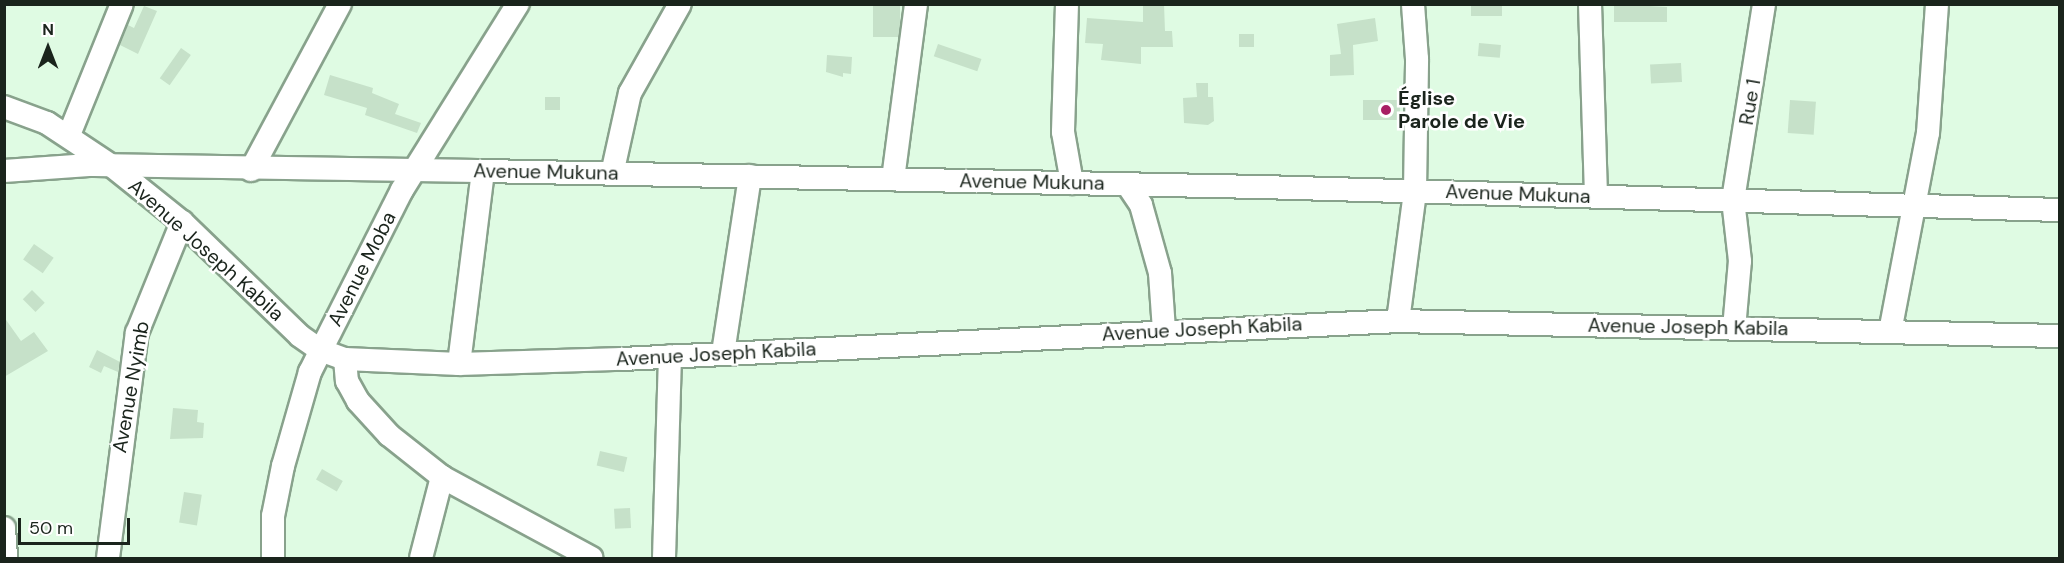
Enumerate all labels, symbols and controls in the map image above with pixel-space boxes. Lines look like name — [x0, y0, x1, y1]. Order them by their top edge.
north arrow — [18, 18, 78, 78]
text: N — [42, 19, 54, 40]
street label: Rue 1 — [1734, 77, 1766, 127]
place label: Église Parole de Vie — [1398, 86, 1525, 133]
marker: Église Parole de Vie — [1379, 103, 1393, 117]
street label: Avenue Mukuna — [473, 159, 619, 185]
street label: Avenue Mukuna — [959, 169, 1105, 195]
street label: Avenue Joseph Kabila — [123, 174, 289, 326]
street label: Avenue Mukuna — [1445, 179, 1591, 209]
street label: Avenue Moba — [323, 208, 401, 330]
street label: Avenue Joseph Kabila — [1101, 312, 1303, 346]
street label: Avenue Joseph Kabila — [1587, 313, 1789, 341]
street label: Avenue Nyimb — [108, 319, 154, 455]
street label: Avenue Joseph Kabila — [615, 337, 817, 371]
scale bar — [21, 506, 134, 544]
text: 50 m — [29, 516, 73, 540]

